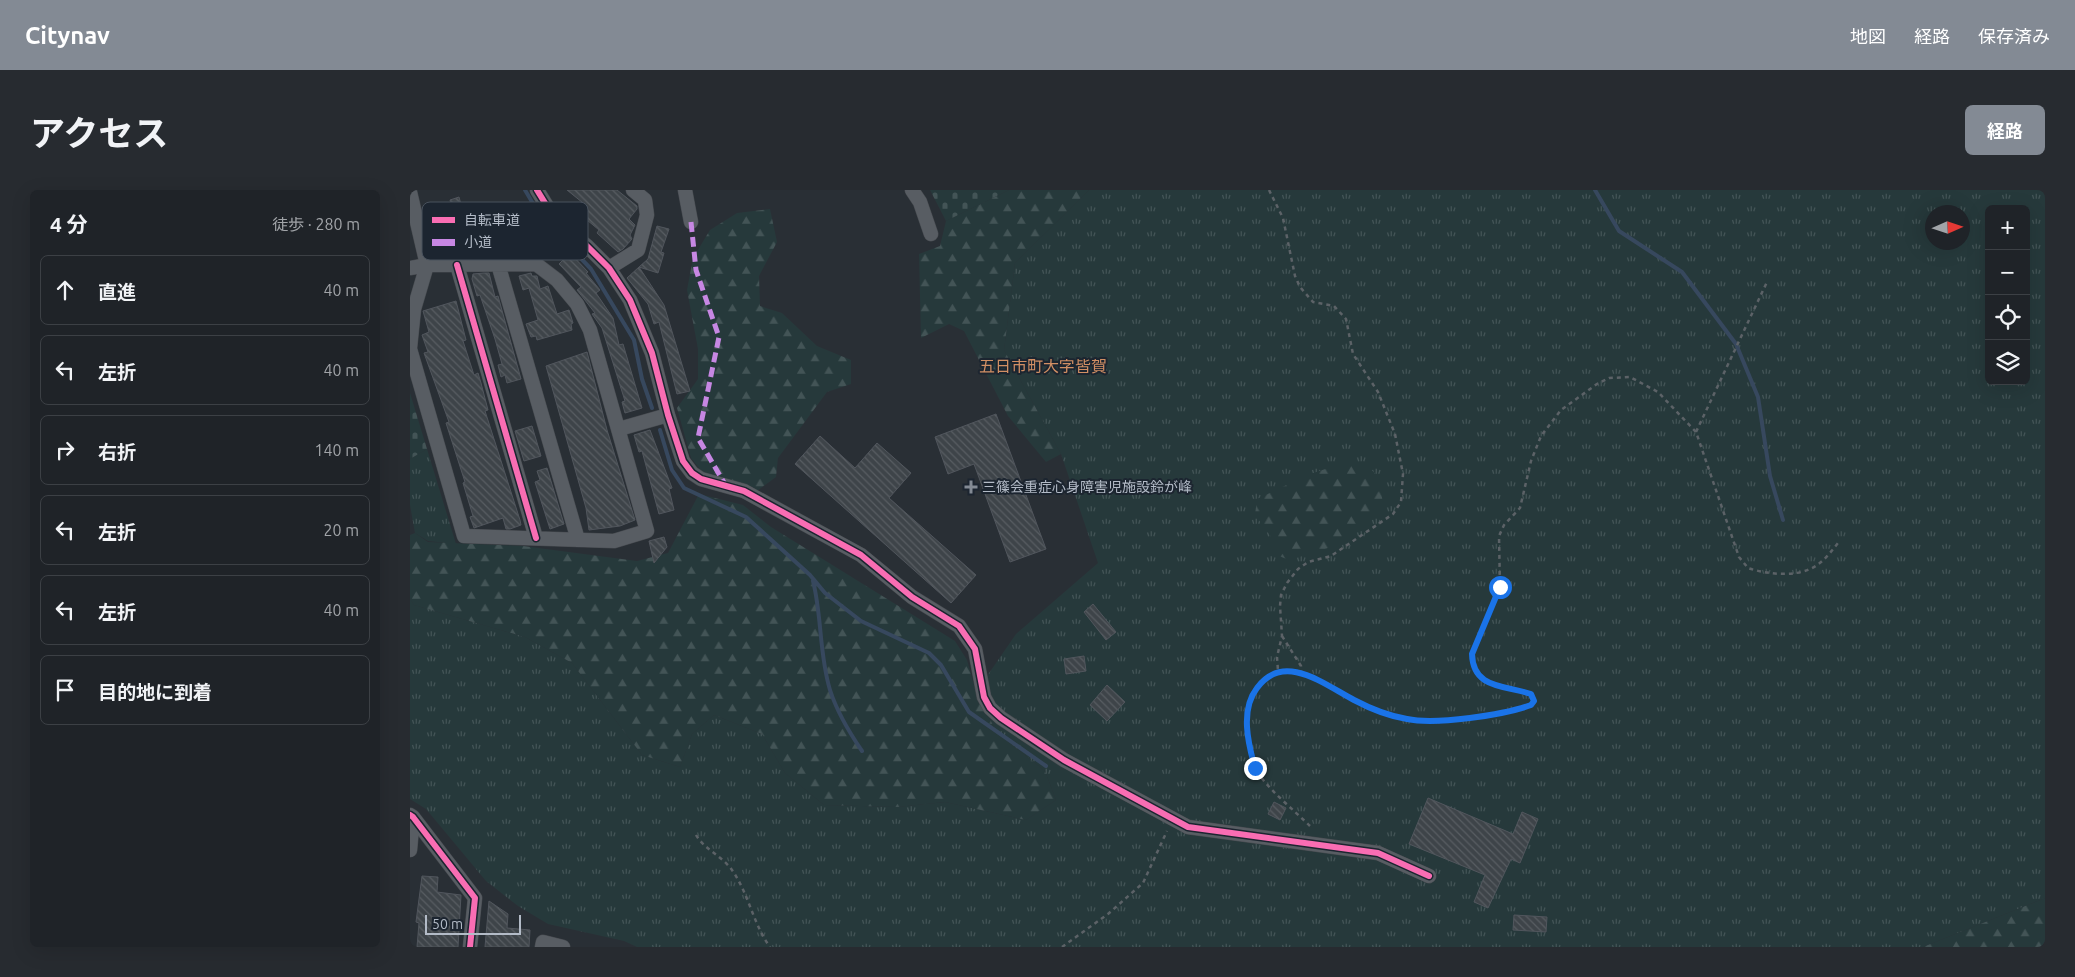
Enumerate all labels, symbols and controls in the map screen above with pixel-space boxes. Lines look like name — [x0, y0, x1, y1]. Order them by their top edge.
text: Citynav — [25, 22, 110, 49]
text: 地図 — [1850, 26, 1886, 46]
text: 経路 — [1914, 26, 1950, 46]
text: 保存済み — [1978, 26, 2050, 46]
button: 経路 — [1965, 105, 2045, 155]
text: アクセス — [30, 113, 168, 153]
legend — [422, 202, 588, 260]
north arrow — [1925, 205, 1970, 250]
map controls — [1985, 205, 2030, 385]
button: + — [1985, 205, 2030, 250]
text: 4 分 — [50, 212, 88, 236]
text: 自転車道 — [464, 212, 520, 228]
text: 徒歩 · 280 m — [272, 215, 360, 233]
text: 小道 — [464, 234, 492, 250]
button: − — [1985, 250, 2030, 295]
icon: ahead — [51, 276, 79, 304]
text: 直進 — [98, 281, 136, 303]
text: 40 m — [323, 281, 359, 299]
button: locate — [1985, 295, 2030, 340]
button: layers — [1985, 340, 2030, 385]
icon: left — [51, 356, 79, 384]
district label: 五日市町大字皆賀 — [979, 357, 1107, 375]
text: 左折 — [98, 361, 136, 383]
text: 40 m — [323, 361, 359, 379]
icon: right — [51, 436, 79, 464]
text: 右折 — [98, 441, 136, 463]
text: 140 m — [314, 441, 359, 459]
place label: 三篠会重症心身障害児施設鈴が峰 — [982, 479, 1192, 495]
marker: 三篠会重症心身障害児施設鈴が峰 — [964, 480, 978, 494]
icon: left — [51, 516, 79, 544]
text: 左折 — [98, 521, 136, 543]
text: 20 m — [323, 521, 359, 539]
route start — [1489, 576, 1512, 599]
icon: left — [51, 596, 79, 624]
text: 左折 — [98, 601, 136, 623]
text: 40 m — [323, 601, 359, 619]
icon: arrive — [51, 676, 79, 704]
text: 目的地に到着 — [98, 681, 212, 703]
route end — [1244, 757, 1267, 780]
scale bar — [425, 912, 521, 935]
text: 50 m — [432, 916, 463, 932]

